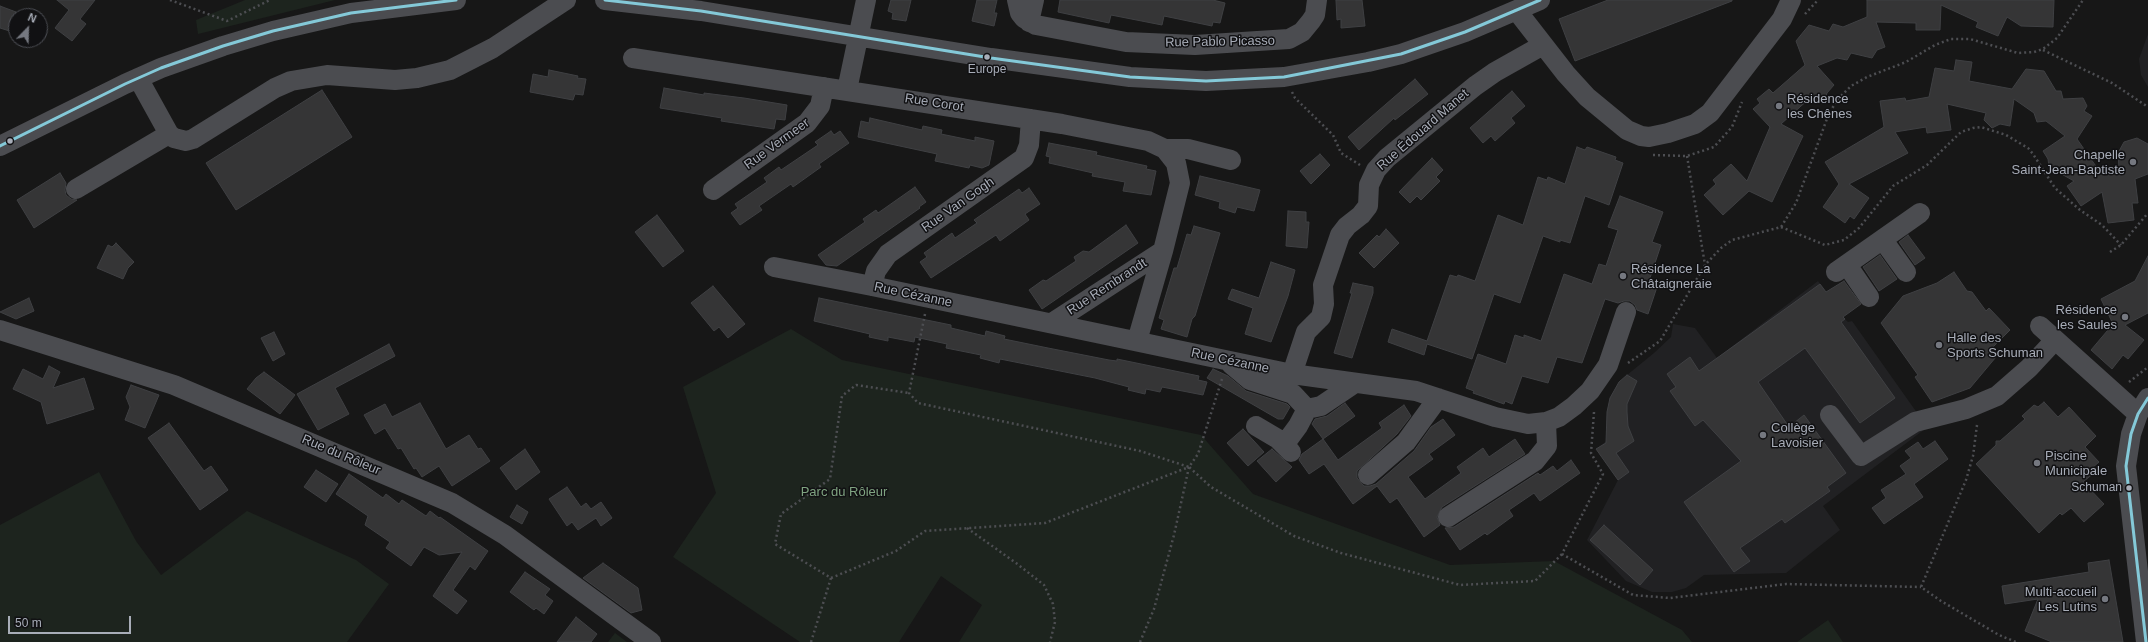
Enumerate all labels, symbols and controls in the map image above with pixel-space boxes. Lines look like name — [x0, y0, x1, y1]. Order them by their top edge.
north arrow — [8, 8, 48, 48]
text: N — [26, 11, 38, 25]
street label: Rue Pablo Picasso — [1165, 33, 1275, 51]
marker: Europe — [982, 52, 992, 62]
place label: Europe — [968, 63, 1006, 77]
street label: Rue Édouard Manet — [1374, 86, 1472, 174]
street label: Rue Corot — [904, 91, 964, 115]
place label: Résidence les Chênes — [1787, 91, 1852, 122]
marker: Résidence les Chênes — [1774, 101, 1784, 111]
street label: Rue Vermeer — [741, 115, 813, 173]
unlabelled marker — [5, 136, 15, 146]
place label: Chapelle Saint-Jean-Baptiste — [2012, 147, 2125, 178]
marker: Chapelle Saint-Jean-Baptiste — [2128, 157, 2138, 167]
street label: Rue Van Gogh — [919, 174, 997, 236]
street label: Rue Rembrandt — [1064, 255, 1150, 319]
place label: Résidence La Châtaigneraie — [1631, 261, 1712, 292]
marker: Résidence La Châtaigneraie — [1618, 271, 1628, 281]
street label: Rue Cézanne — [872, 279, 954, 311]
place label: Résidence les Saules — [2056, 302, 2117, 333]
marker: Résidence les Saules — [2120, 312, 2130, 322]
place label: Halle des Sports Schuman — [1947, 330, 2043, 361]
marker: Halle des Sports Schuman — [1934, 340, 1944, 350]
street label: Rue Cézanne — [1189, 345, 1271, 377]
place label: Collège Lavoisier — [1771, 420, 1823, 451]
marker: Collège Lavoisier — [1758, 430, 1768, 440]
street label: Rue du Rôleur — [299, 431, 383, 479]
place label: Piscine Municipale — [2045, 448, 2107, 479]
marker: Piscine Municipale — [2032, 458, 2042, 468]
place label: Schuman — [2071, 481, 2122, 495]
marker: Schuman — [2124, 483, 2134, 493]
park label: Parc du Rôleur — [801, 484, 887, 500]
place label: Multi-accueil Les Lutins — [2025, 584, 2097, 615]
marker: Multi-accueil Les Lutins — [2100, 594, 2110, 604]
scale bar — [10, 608, 133, 634]
text: 50 m — [15, 616, 42, 630]

